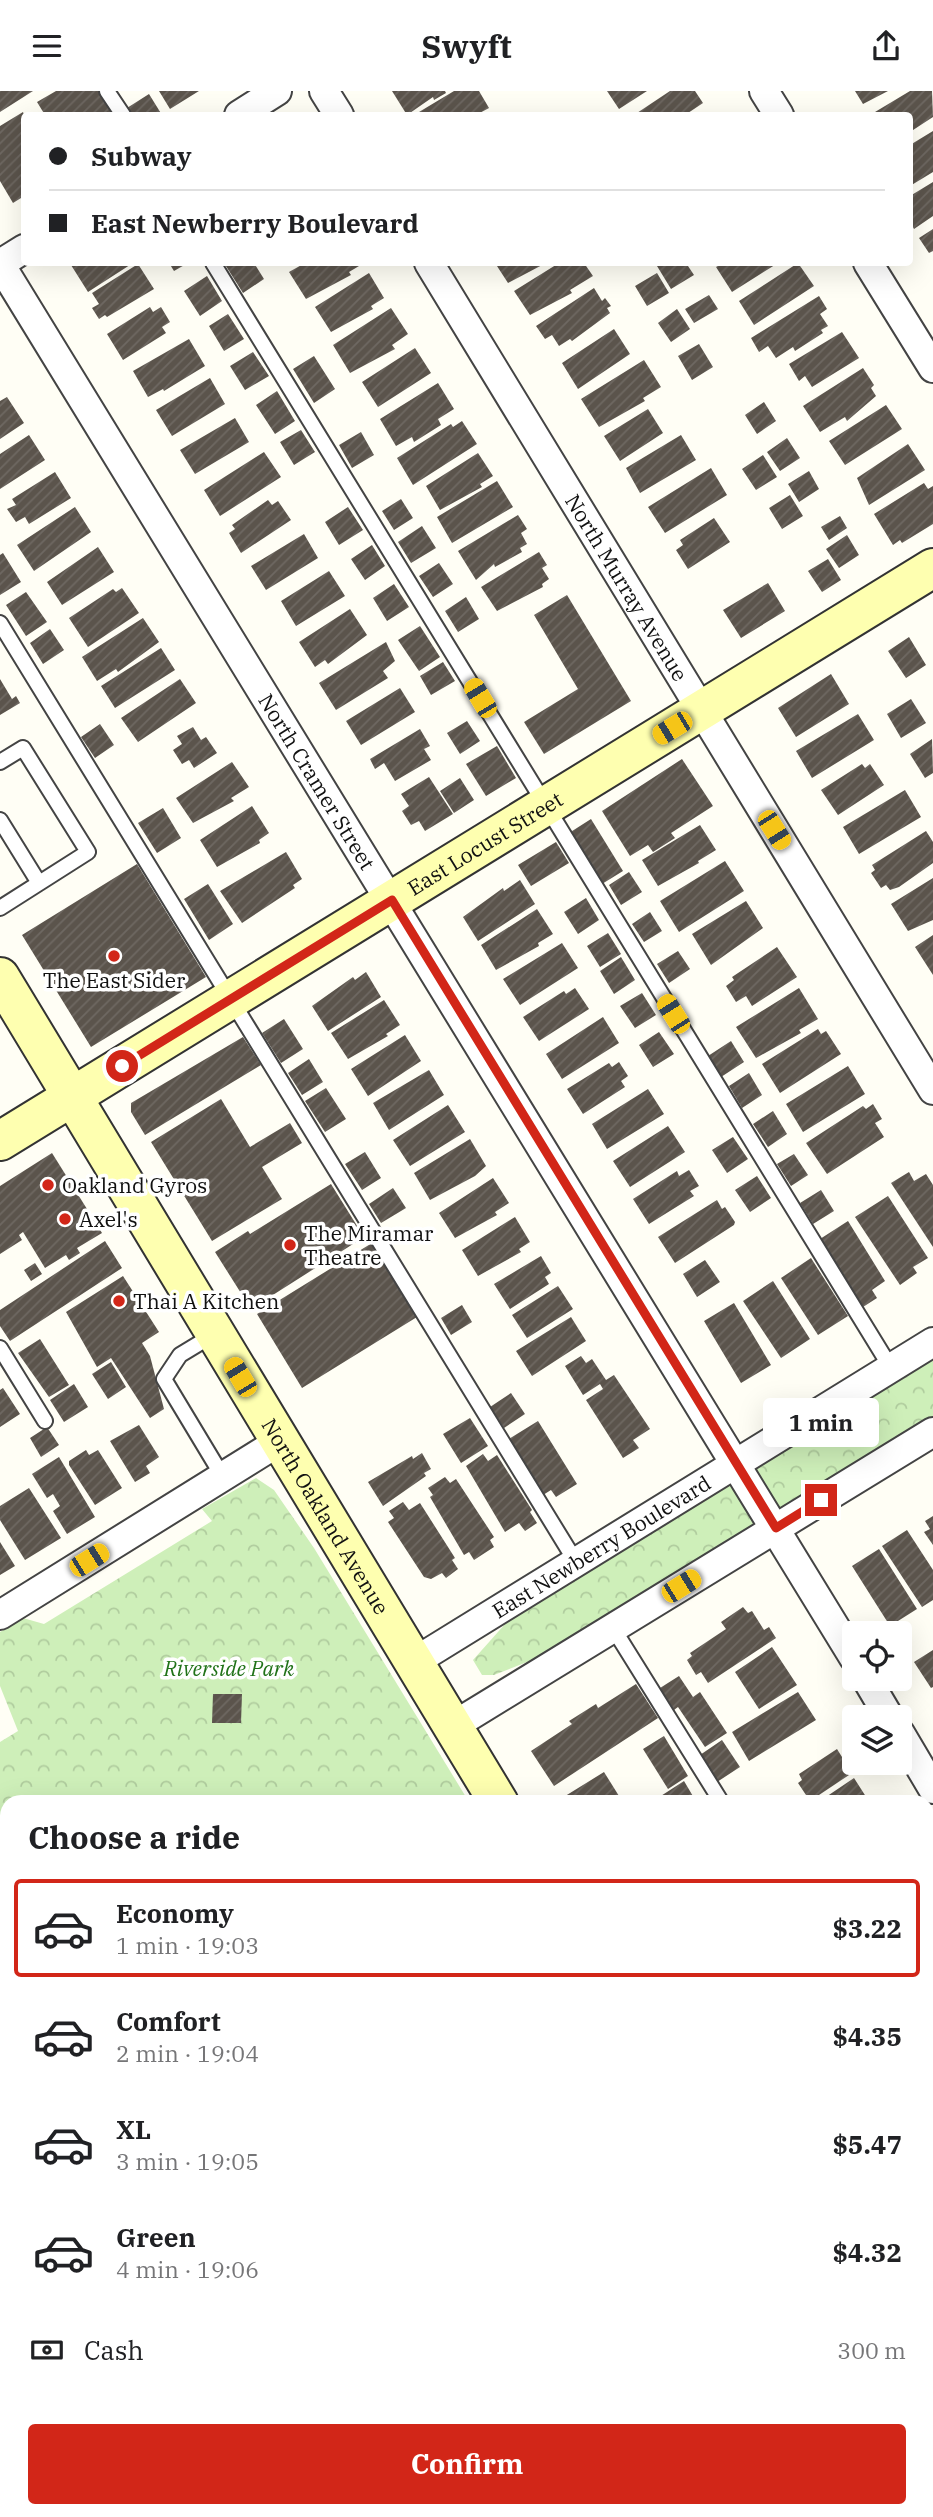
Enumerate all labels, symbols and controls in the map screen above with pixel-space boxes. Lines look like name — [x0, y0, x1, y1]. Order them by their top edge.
text: Swyft — [421, 25, 512, 67]
icon: menu — [28, 27, 66, 65]
icon: share — [867, 27, 905, 65]
text: Subway — [91, 139, 192, 173]
text: East Newberry Boulevard — [91, 206, 419, 240]
street label: North Murray Avenue — [559, 489, 694, 686]
car — [461, 675, 500, 721]
street label: North Cramer Street — [252, 688, 382, 875]
car — [649, 708, 696, 748]
street label: East Locust Street — [402, 785, 568, 902]
car — [754, 807, 795, 853]
marker: The East Sider — [106, 948, 122, 964]
place label: The East Sider — [43, 966, 186, 994]
car — [653, 991, 694, 1037]
route start — [106, 1050, 138, 1082]
place label: Oakland Gyros — [62, 1171, 207, 1199]
marker: Oakland Gyros — [40, 1177, 56, 1193]
place label: Axel's — [79, 1205, 138, 1233]
marker: Axel's — [57, 1211, 73, 1227]
place label: The Miramar Theatre — [304, 1219, 434, 1271]
marker: The Miramar Theatre — [282, 1237, 298, 1253]
place label: Thai A Kitchen — [133, 1287, 280, 1315]
marker: Thai A Kitchen — [111, 1293, 127, 1309]
car — [221, 1354, 260, 1400]
callout: 1 min — [763, 1399, 879, 1447]
text: 1 min — [789, 1407, 853, 1437]
street label: North Oakland Avenue — [256, 1413, 396, 1620]
street label: East Newberry Boulevard — [487, 1468, 716, 1624]
route end — [805, 1484, 837, 1516]
car — [66, 1540, 113, 1580]
car — [658, 1566, 705, 1606]
map controls — [842, 1621, 912, 1775]
button: locate — [842, 1621, 912, 1691]
park label: Riverside Park — [163, 1654, 295, 1682]
button: layers — [842, 1705, 912, 1775]
text: Choose a ride — [28, 1816, 240, 1858]
text: Economy — [116, 1896, 234, 1930]
icon: car — [32, 1897, 95, 1960]
text: $3.22 — [832, 1911, 902, 1945]
text: 1 min · 19:03 — [116, 1930, 259, 1960]
text: Comfort — [116, 2004, 221, 2038]
icon: car — [32, 2005, 95, 2068]
text: $4.35 — [832, 2019, 902, 2053]
text: 2 min · 19:04 — [116, 2038, 259, 2068]
text: XL — [116, 2112, 151, 2146]
icon: car — [32, 2113, 95, 2176]
text: $5.47 — [832, 2127, 902, 2161]
text: 3 min · 19:05 — [116, 2146, 259, 2176]
text: Green — [116, 2220, 196, 2254]
icon: car — [32, 2221, 95, 2284]
text: $4.32 — [832, 2235, 902, 2269]
text: 4 min · 19:06 — [116, 2254, 259, 2284]
icon: cash — [28, 2331, 66, 2369]
text: Cash — [84, 2333, 144, 2367]
text: 300 m — [837, 2335, 906, 2365]
button: Confirm — [28, 2424, 906, 2504]

